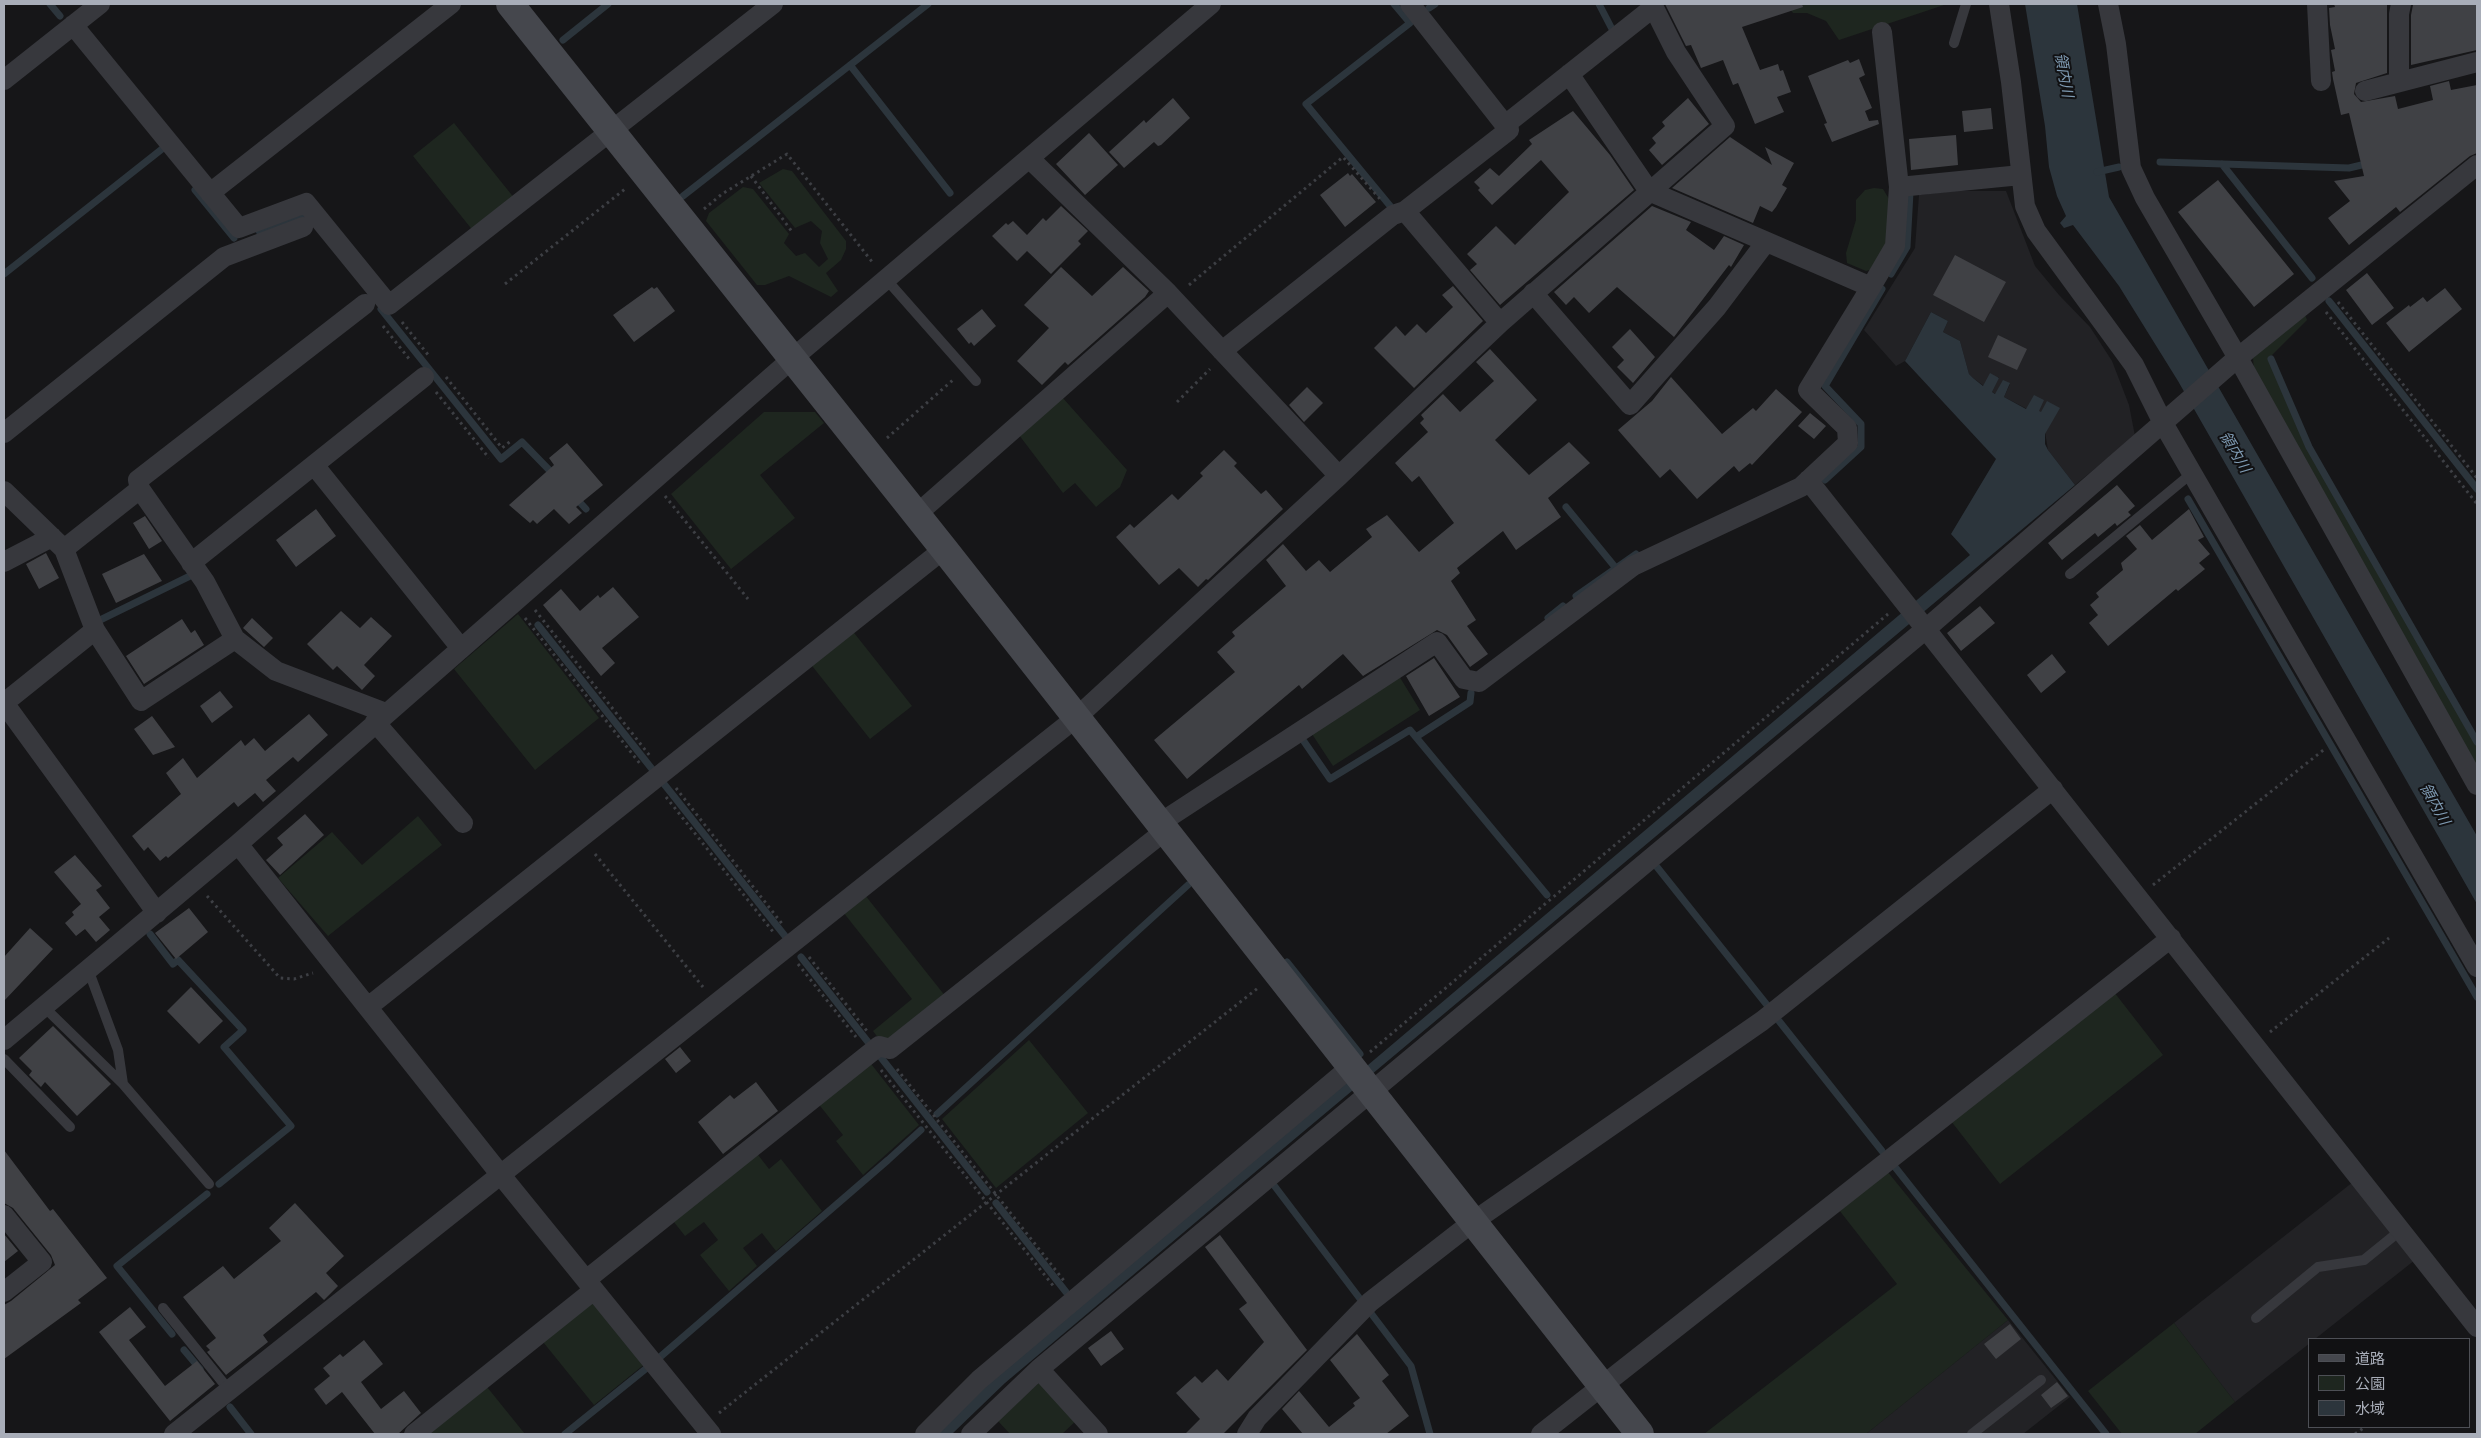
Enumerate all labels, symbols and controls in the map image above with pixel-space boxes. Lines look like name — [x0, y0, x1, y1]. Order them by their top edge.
water label: 領内川 — [2051, 51, 2077, 99]
water label: 領内川 — [2216, 428, 2254, 476]
water label: 領内川 — [2416, 780, 2454, 828]
legend — [2308, 1338, 2471, 1428]
text: 道路 — [2355, 1350, 2385, 1367]
text: 公園 — [2355, 1375, 2385, 1392]
text: 水域 — [2355, 1400, 2385, 1417]

